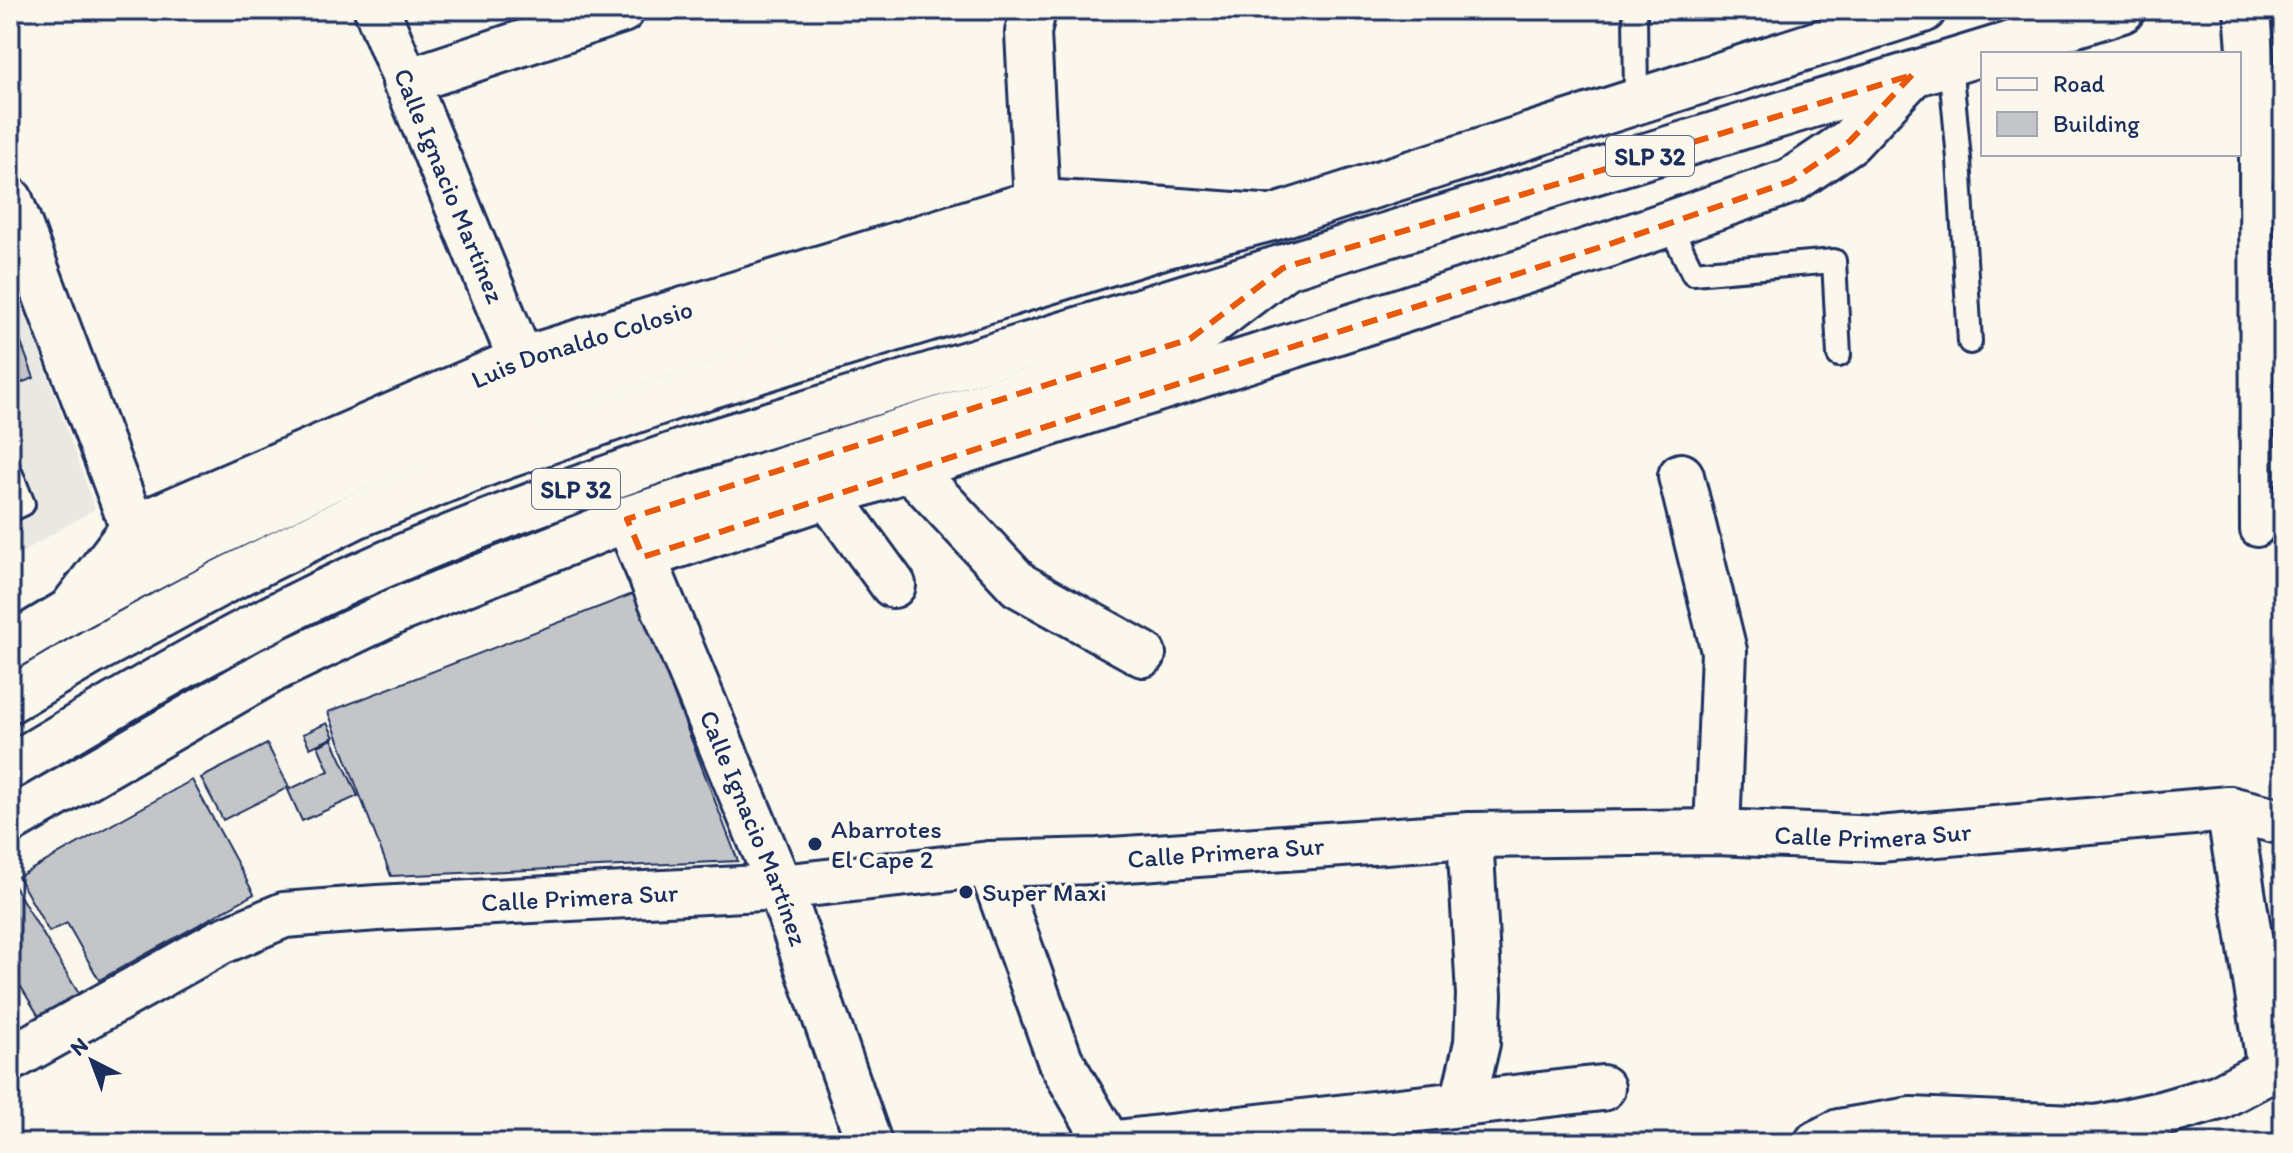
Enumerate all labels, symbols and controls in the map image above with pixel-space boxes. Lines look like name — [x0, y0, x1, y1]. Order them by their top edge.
legend — [1981, 52, 2241, 156]
street label: Calle Ignacio Martínez — [387, 64, 512, 308]
text: Road — [2053, 69, 2105, 98]
text: Building — [2053, 109, 2140, 138]
road number: SLP 32 — [1606, 136, 1694, 176]
street label: Luis Donaldo Colosio — [466, 292, 697, 396]
road number: SLP 32 — [532, 469, 620, 509]
street label: Calle Ignacio Martínez — [692, 705, 815, 950]
place label: Abarrotes El Cape 2 — [831, 813, 942, 875]
street label: Calle Primera Sur — [1774, 815, 1973, 856]
street label: Calle Primera Sur — [1126, 829, 1326, 875]
marker: Abarrotes El Cape 2 — [806, 835, 824, 853]
street label: Calle Primera Sur — [480, 876, 680, 919]
place label: Super Maxi — [982, 876, 1107, 908]
marker: Super Maxi — [957, 883, 975, 901]
north arrow — [52, 1021, 132, 1101]
text: N — [64, 1032, 94, 1062]

